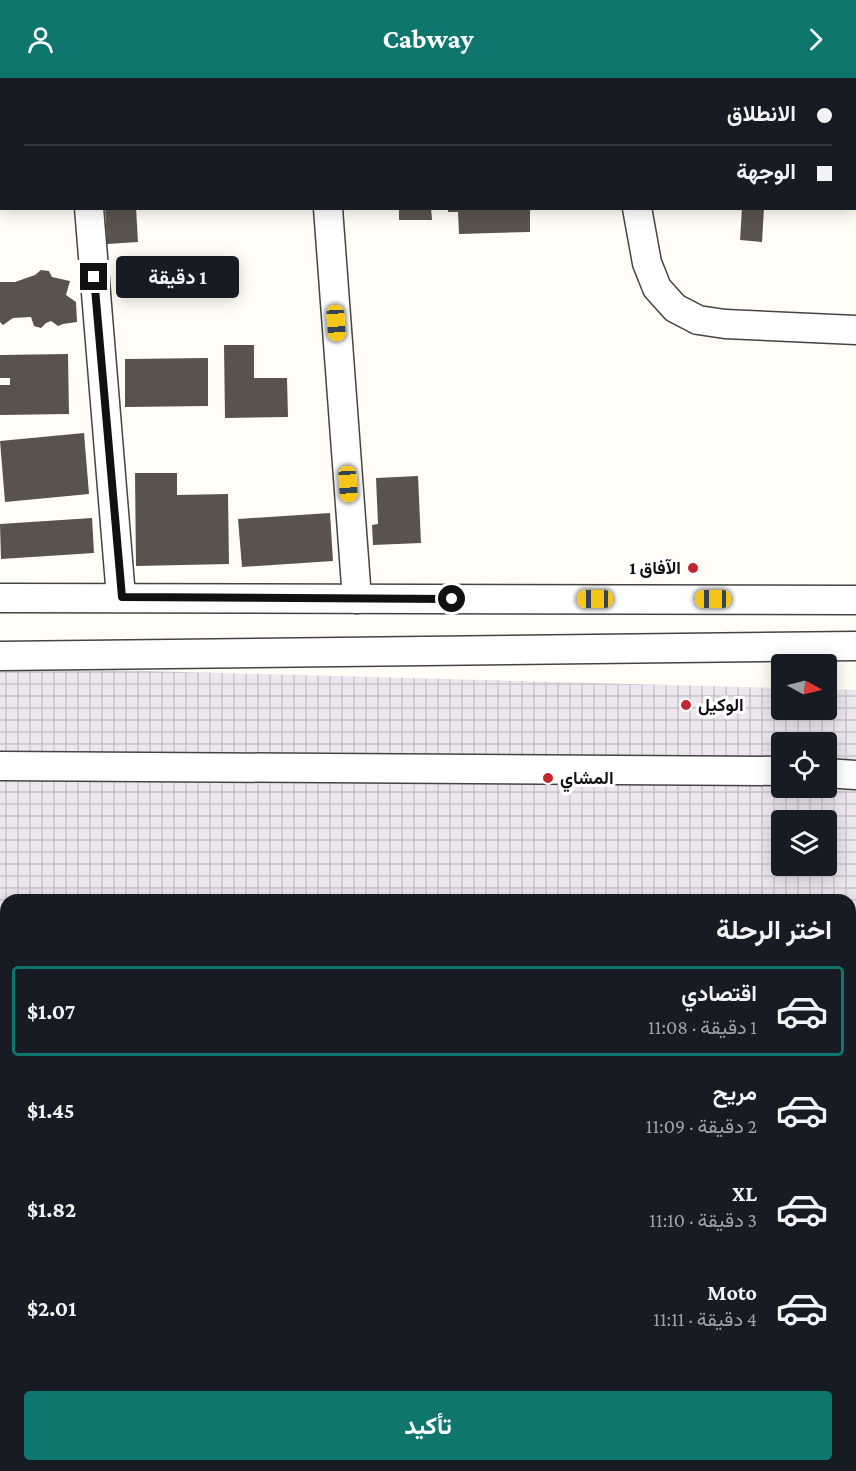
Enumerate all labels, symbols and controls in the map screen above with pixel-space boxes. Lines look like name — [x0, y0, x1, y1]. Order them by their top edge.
icon: person — [24, 23, 57, 56]
icon: forward — [799, 23, 832, 56]
text: Cabway — [382, 24, 474, 54]
text: الانطلاق — [727, 101, 796, 126]
text: الوجهة — [736, 159, 796, 184]
callout: 1 دقيقة — [115, 256, 238, 298]
route end — [80, 263, 107, 290]
text: 1 دقيقة — [148, 266, 207, 288]
car — [326, 304, 346, 342]
car — [338, 465, 358, 503]
place label: الآفاق 1 — [629, 558, 681, 578]
marker: الآفاق 1 — [686, 561, 700, 575]
route start — [438, 585, 465, 612]
car — [577, 590, 613, 608]
car — [695, 590, 731, 608]
north arrow — [771, 654, 837, 720]
map controls — [771, 654, 837, 876]
place label: الوكيل — [698, 695, 744, 716]
marker: الوكيل — [679, 698, 693, 712]
button: locate — [771, 732, 837, 798]
place label: المشاي — [560, 768, 614, 793]
marker: المشاي — [541, 771, 555, 785]
button: layers — [771, 810, 837, 876]
text: اختر الرحلة — [716, 915, 832, 945]
text: اقتصادي — [681, 981, 757, 1006]
icon: car — [775, 984, 829, 1038]
text: $1.07 — [27, 999, 75, 1024]
text: 1 دقيقة · 11:08 — [648, 1016, 757, 1038]
text: مريح — [713, 1080, 757, 1105]
icon: car — [775, 1083, 829, 1137]
text: $1.45 — [27, 1098, 75, 1123]
text: 2 دقيقة · 11:09 — [646, 1115, 757, 1137]
text: XL — [732, 1181, 757, 1206]
icon: car — [775, 1182, 829, 1236]
text: $1.82 — [27, 1197, 76, 1222]
text: 3 دقيقة · 11:10 — [649, 1209, 757, 1231]
text: Moto — [707, 1280, 757, 1305]
icon: car — [775, 1281, 829, 1335]
text: $2.01 — [27, 1296, 76, 1321]
text: 4 دقيقة · 11:11 — [653, 1308, 757, 1330]
button: تأكيد — [24, 1391, 832, 1460]

